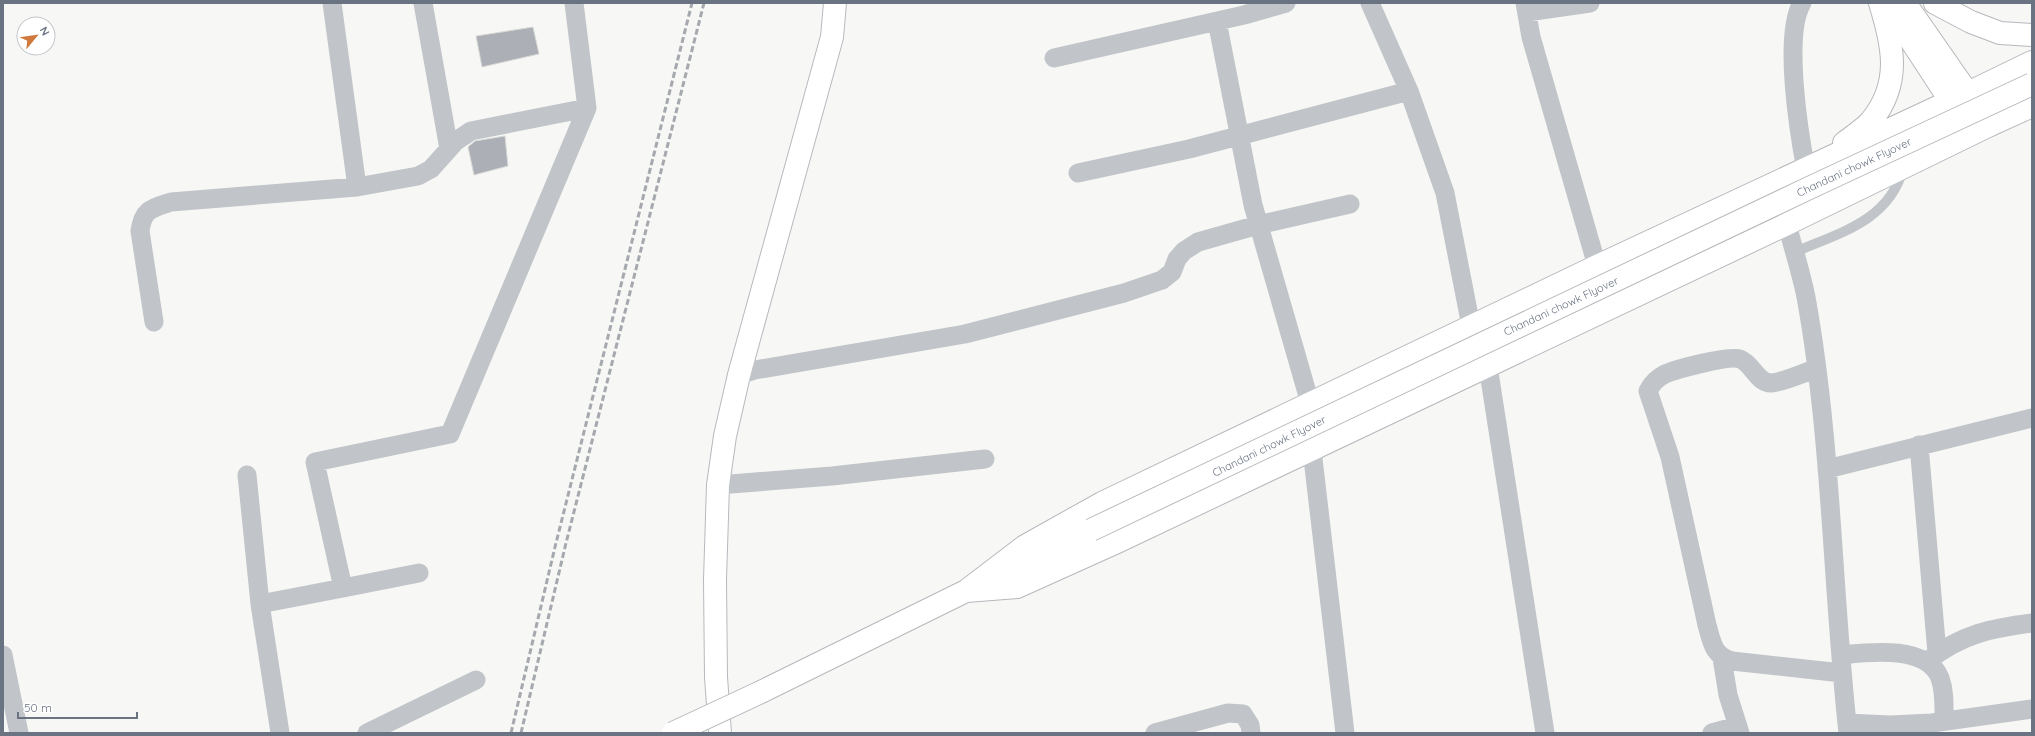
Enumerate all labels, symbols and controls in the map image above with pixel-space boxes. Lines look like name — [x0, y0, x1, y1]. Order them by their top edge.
north arrow — [16, 16, 56, 56]
text: N — [37, 24, 53, 38]
street label: Chandani chowk Flyover — [1794, 134, 1914, 200]
street label: Chandani chowk Flyover — [1501, 273, 1621, 339]
street label: Chandani chowk Flyover — [1210, 412, 1329, 480]
scale bar — [18, 694, 137, 720]
text: 50 m — [24, 700, 52, 715]

